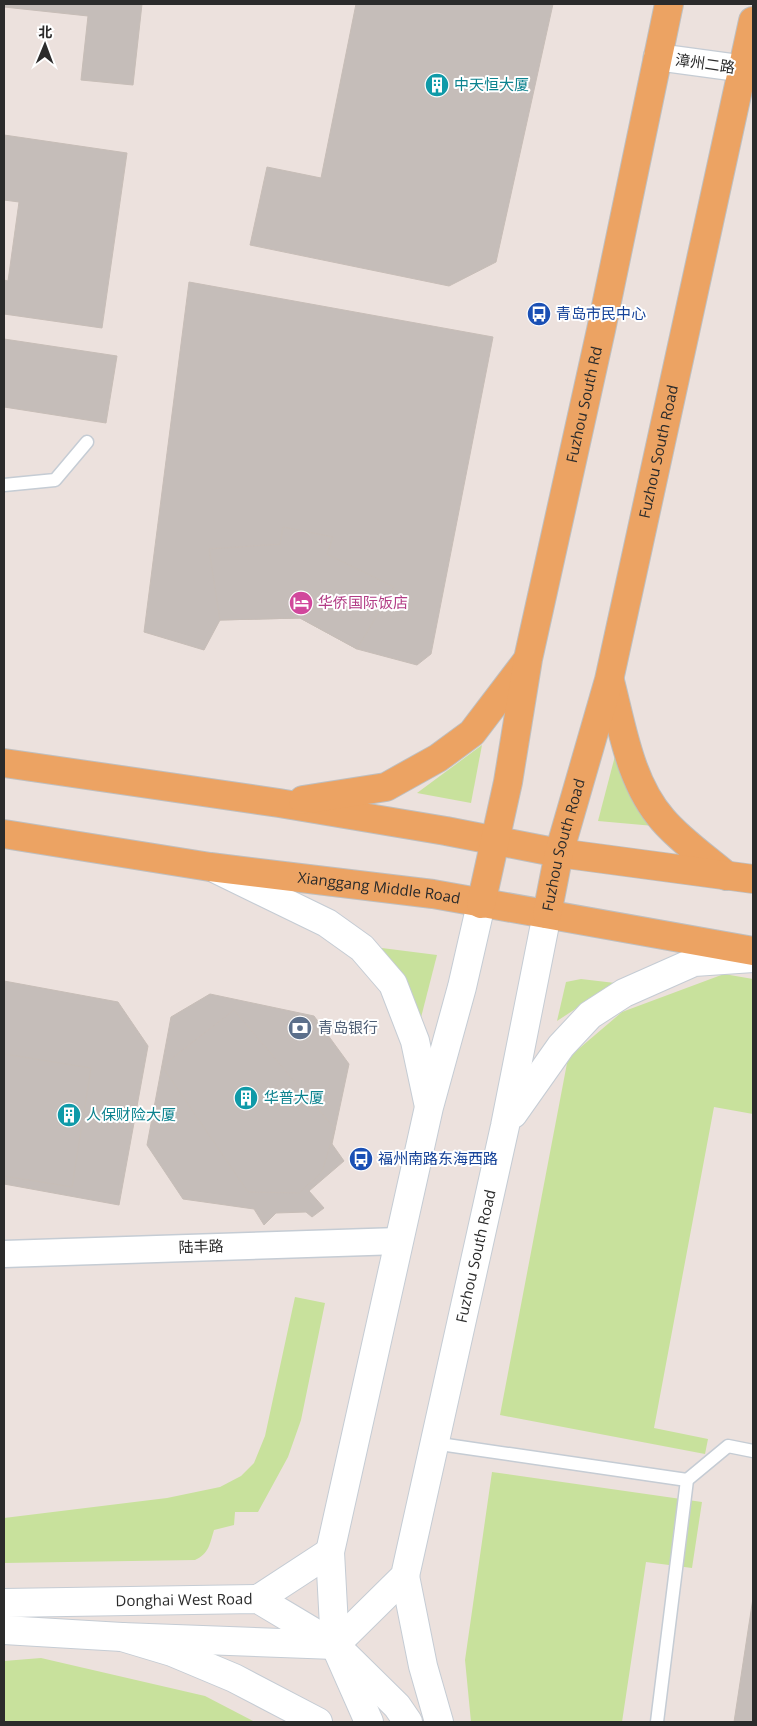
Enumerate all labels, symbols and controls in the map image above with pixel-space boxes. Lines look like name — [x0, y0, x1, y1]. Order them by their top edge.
north arrow — [20, 20, 70, 70]
text: 北 — [38, 22, 52, 41]
street label: 漳州二路 — [674, 49, 736, 77]
building icon: 中天恒大厦 — [424, 72, 450, 98]
place label: 中天恒大厦 — [454, 74, 529, 94]
bus stop icon: 青岛市民中心 — [526, 301, 552, 327]
place label: 青岛市民中心 — [556, 303, 646, 323]
street label: Fuzhou South Rd — [561, 344, 606, 465]
street label: Fuzhou South Road — [634, 383, 682, 520]
hotel icon: 华侨国际饭店 — [288, 590, 314, 616]
place label: 华侨国际饭店 — [318, 592, 408, 612]
street label: Fuzhou South Road — [537, 776, 589, 913]
street label: Xianggang Middle Road — [297, 867, 462, 908]
bank icon: 青岛银行 — [287, 1015, 313, 1041]
place label: 青岛银行 — [318, 1017, 378, 1037]
building icon: 华普大厦 — [233, 1085, 259, 1111]
place label: 华普大厦 — [264, 1087, 324, 1107]
building icon: 人保财险大厦 — [56, 1102, 82, 1128]
place label: 人保财险大厦 — [86, 1104, 176, 1124]
bus stop icon: 福州南路东海西路 — [348, 1146, 374, 1172]
place label: 福州南路东海西路 — [378, 1148, 498, 1168]
street label: Fuzhou South Road — [451, 1187, 500, 1325]
street label: 陆丰路 — [178, 1235, 224, 1257]
street label: Donghai West Road — [115, 1588, 253, 1610]

